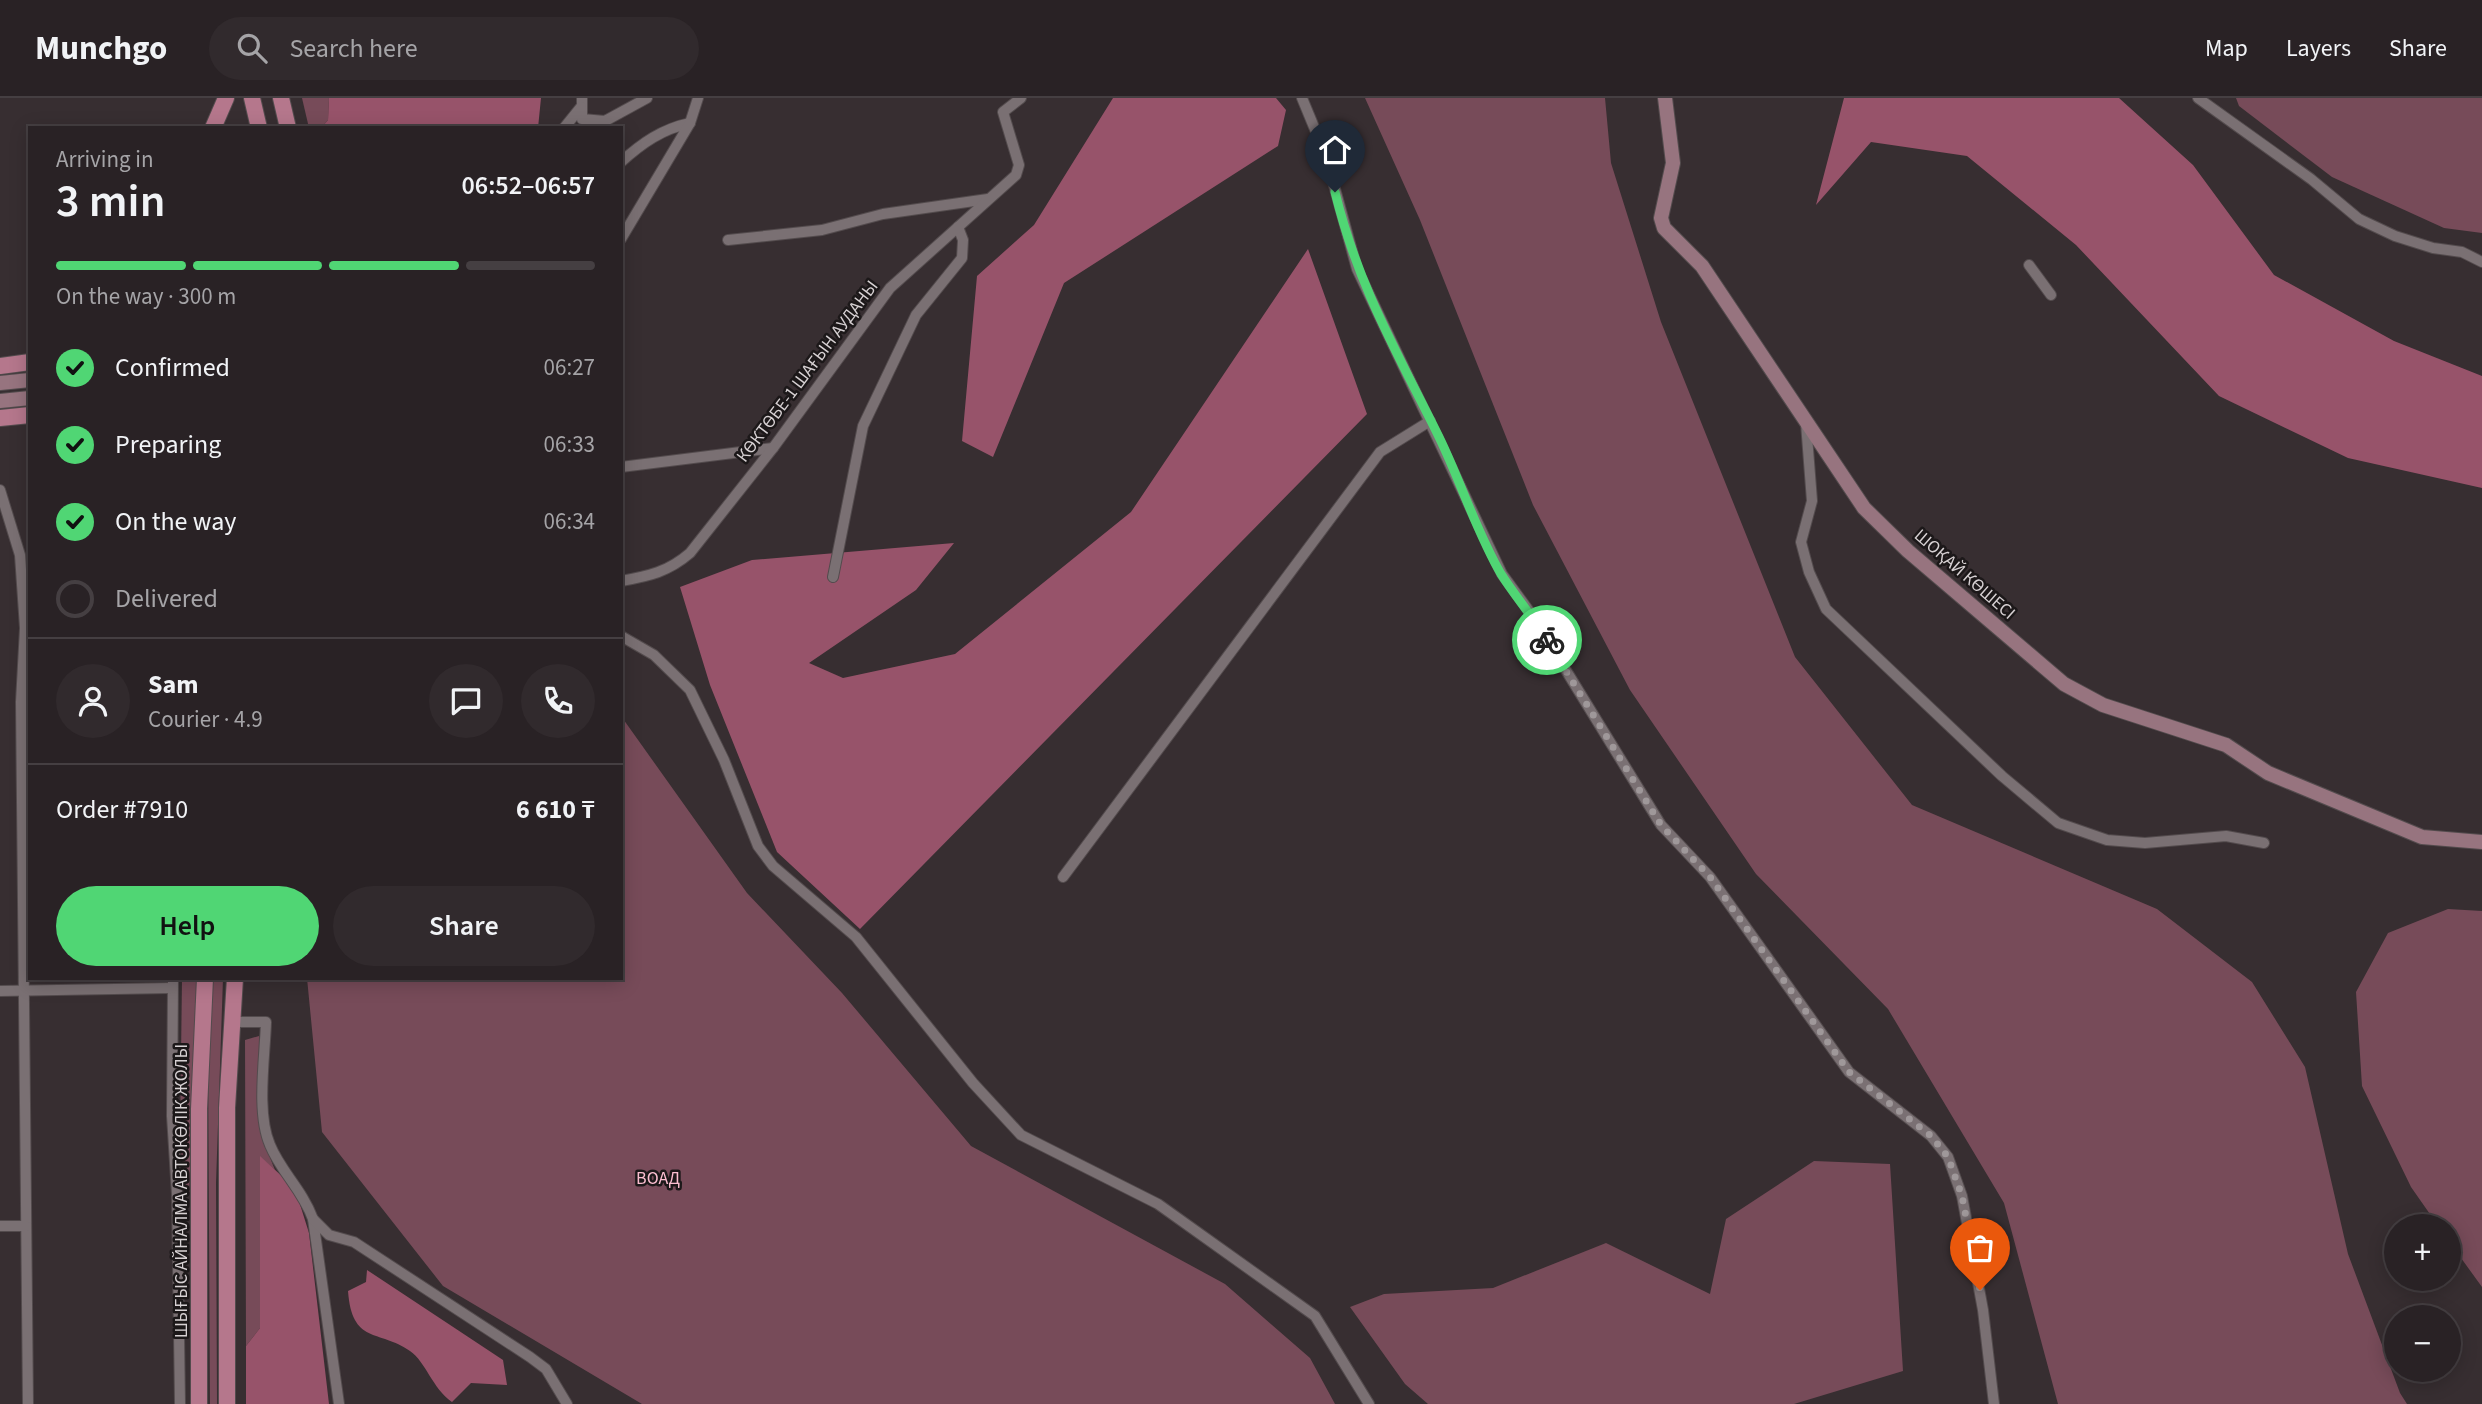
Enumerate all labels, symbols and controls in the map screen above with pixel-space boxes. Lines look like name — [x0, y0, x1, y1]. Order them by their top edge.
search box — [209, 17, 699, 80]
text: Munchgo — [35, 25, 167, 72]
icon: search — [233, 29, 271, 67]
text: Search here — [289, 30, 418, 67]
text: Map — [2205, 31, 2248, 66]
text: Layers — [2286, 31, 2351, 66]
text: Share — [2389, 31, 2447, 66]
pin — [1305, 120, 1365, 192]
icon: home — [1316, 131, 1354, 169]
text: Arriving in — [56, 143, 154, 176]
text: 06:52–06:57 — [462, 167, 595, 204]
text: 3 min — [56, 169, 165, 234]
street label: КӨКТӨБЕ-1 ШАҒЫН АУДАНЫ — [731, 275, 884, 467]
text: On the way · 300 m — [56, 280, 236, 313]
icon: check — [56, 349, 94, 387]
text: Confirmed — [115, 349, 230, 386]
text: 06:27 — [544, 351, 595, 384]
icon: check — [56, 426, 94, 464]
text: Preparing — [115, 426, 221, 463]
text: 06:33 — [544, 428, 595, 461]
icon: check — [56, 503, 94, 541]
text: On the way — [115, 503, 236, 540]
text: 06:34 — [544, 505, 595, 538]
street label: ШОҚАЙ КӨШЕСІ — [1909, 523, 2021, 625]
text: Delivered — [115, 580, 218, 617]
courier — [1512, 605, 1582, 675]
icon: bike — [1528, 621, 1566, 659]
button: person — [56, 664, 130, 738]
button: chat — [429, 664, 503, 738]
button: phone — [521, 664, 595, 738]
text: Sam — [148, 666, 198, 703]
text: Courier · 4.9 — [148, 703, 263, 736]
text: Order #7910 — [56, 791, 188, 828]
text: 6 610 ₸ — [516, 791, 595, 828]
button: Help — [56, 886, 319, 966]
button: Share — [333, 886, 595, 966]
street label: ШЫҒЫС АЙНАЛМА АВТОКӨЛІК ЖОЛЫ — [169, 1044, 194, 1338]
park label: ВОАД — [636, 1166, 680, 1191]
map controls — [2384, 1214, 2461, 1382]
button: + — [2384, 1214, 2461, 1291]
pin — [1950, 1218, 2010, 1290]
icon: bag — [1961, 1229, 1999, 1267]
button: − — [2384, 1305, 2461, 1382]

